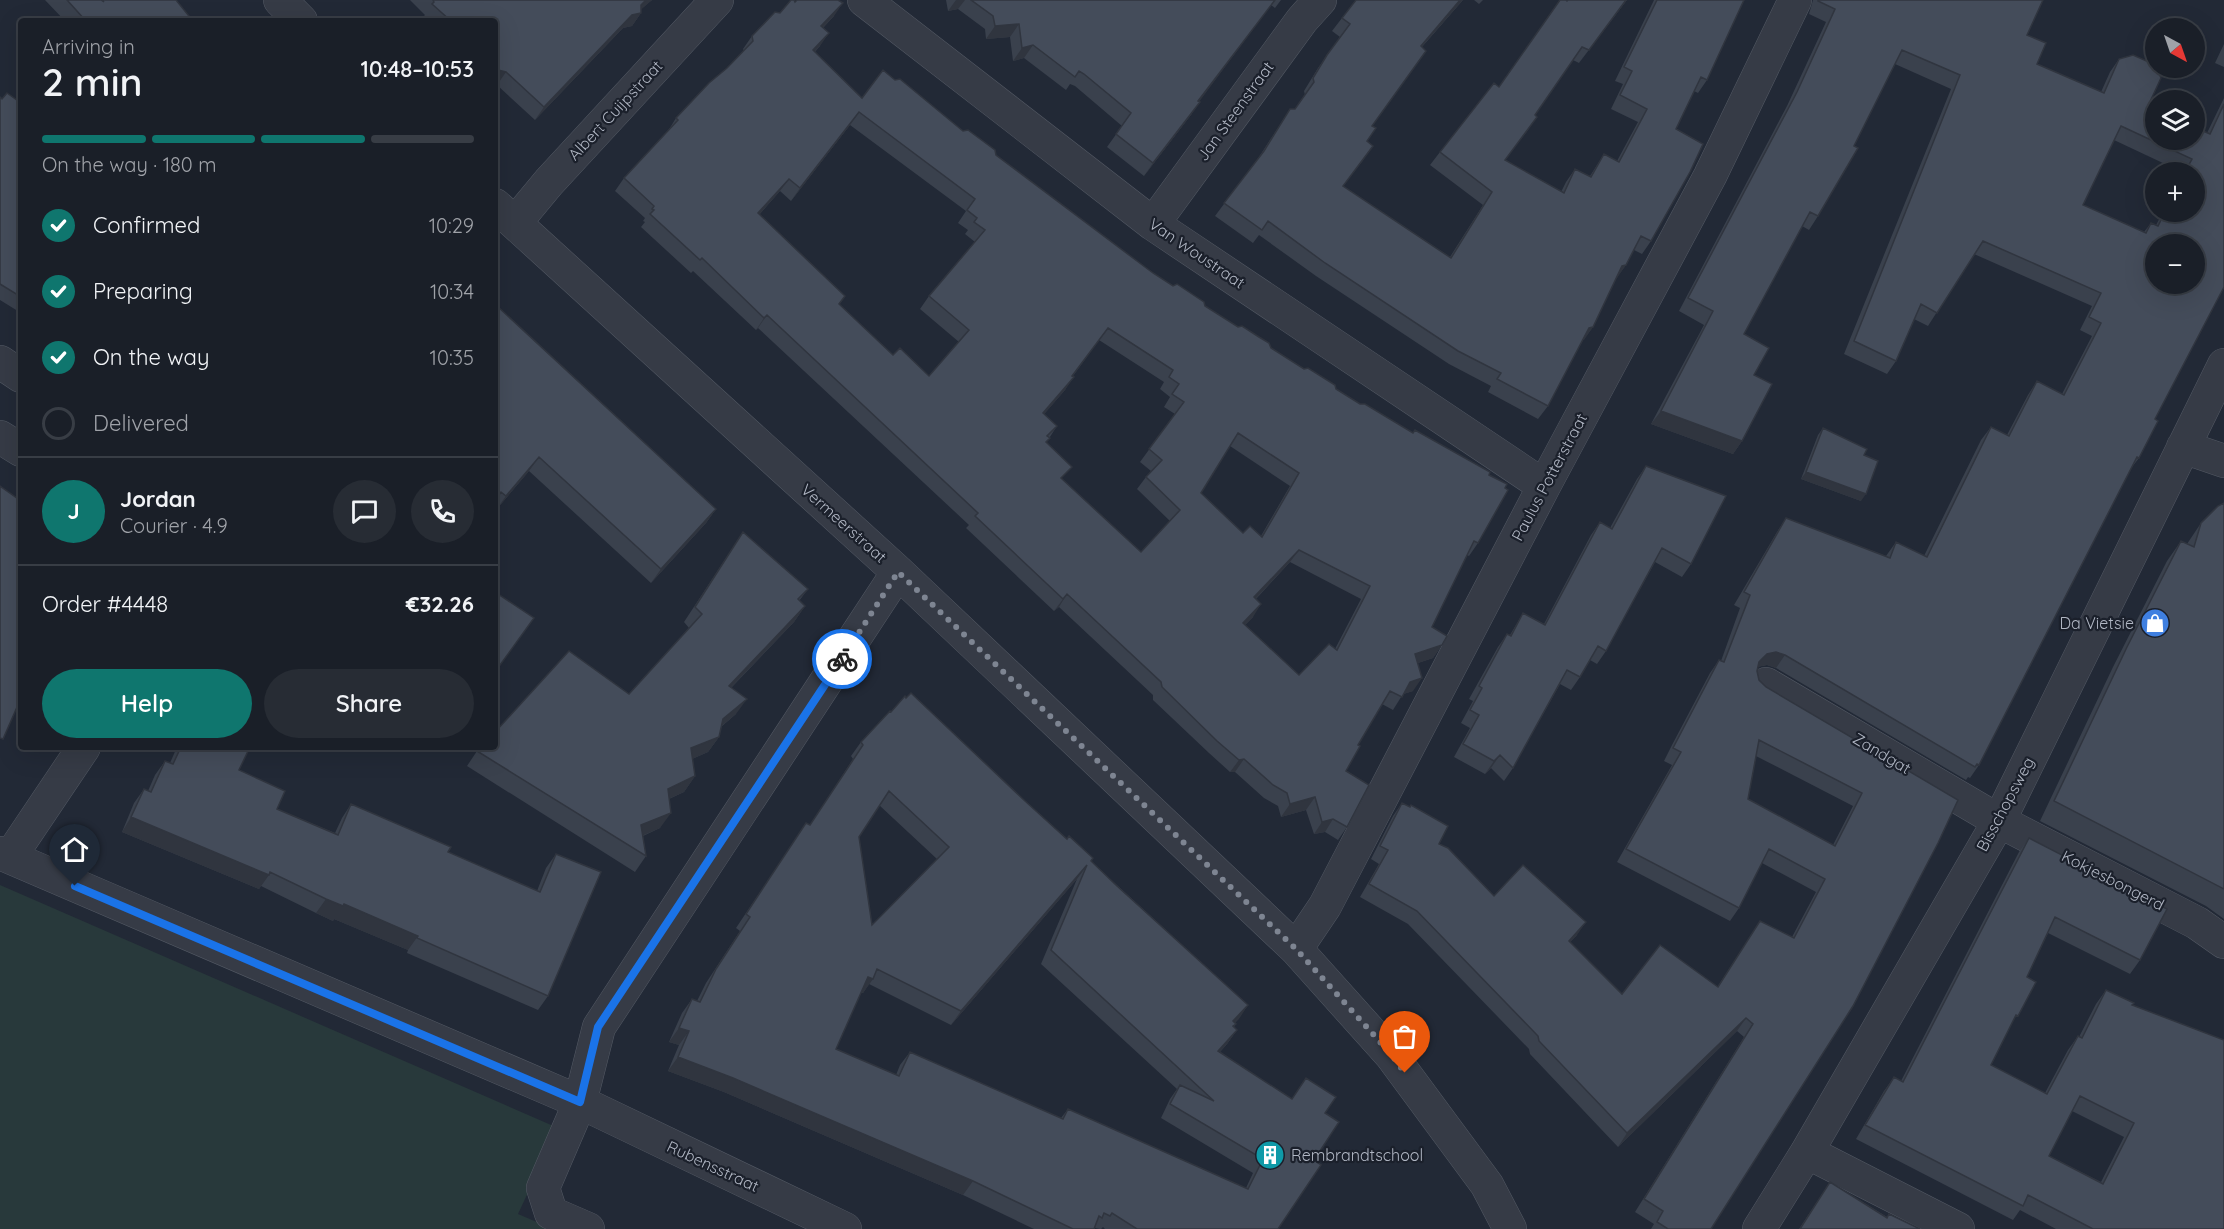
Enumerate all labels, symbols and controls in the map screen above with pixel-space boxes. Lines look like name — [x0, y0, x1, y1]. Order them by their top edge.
north arrow — [2145, 18, 2205, 78]
map controls — [2145, 18, 2205, 294]
text: Arriving in — [42, 34, 135, 59]
text: 10:48–10:53 — [361, 55, 474, 83]
street label: Albert Cuijpstraat — [563, 56, 667, 164]
text: 2 min — [42, 57, 143, 106]
street label: Jan Steenstraat — [1192, 57, 1278, 165]
button: layers — [2145, 90, 2205, 150]
text: On the way · 180 m — [42, 152, 216, 177]
button: + — [2145, 162, 2205, 222]
icon: check — [42, 209, 75, 242]
text: Confirmed — [93, 211, 200, 239]
text: 10:29 — [429, 213, 474, 238]
street label: Van Woustraat — [1145, 214, 1249, 292]
button: − — [2145, 234, 2205, 294]
icon: check — [42, 275, 75, 308]
text: Preparing — [93, 277, 193, 305]
text: 10:34 — [430, 279, 474, 304]
icon: check — [42, 341, 75, 374]
text: On the way — [93, 343, 209, 371]
text: 10:35 — [430, 345, 474, 370]
text: Delivered — [93, 409, 189, 437]
street label: Paulus Potterstraat — [1507, 410, 1591, 544]
street label: Vermeerstraat — [797, 479, 891, 567]
button: chat — [333, 480, 396, 543]
button: phone — [411, 480, 474, 543]
text: Jordan — [120, 485, 196, 513]
text: J — [67, 497, 80, 525]
text: Courier · 4.9 — [120, 513, 228, 538]
text: Order #4448 — [42, 590, 168, 618]
text: €32.26 — [406, 590, 474, 618]
shop icon: Da Vietsie — [2139, 607, 2171, 639]
place label: Da Vietsie — [2060, 613, 2134, 633]
courier — [812, 629, 872, 689]
icon: bike — [826, 643, 859, 676]
button: Help — [42, 669, 252, 738]
button: Share — [264, 669, 474, 738]
street label: Zandgat — [1849, 728, 1915, 778]
street label: Bisschopsweg — [1972, 753, 2038, 855]
pin — [49, 824, 100, 886]
icon: home — [58, 833, 91, 866]
street label: Kokjesbongerd — [2058, 846, 2168, 914]
pin — [1379, 1011, 1430, 1073]
icon: bag — [1388, 1020, 1421, 1053]
street label: Rubensstraat — [664, 1136, 762, 1196]
building icon: Rembrandtschool — [1254, 1139, 1286, 1171]
place label: Rembrandtschool — [1291, 1145, 1423, 1165]

